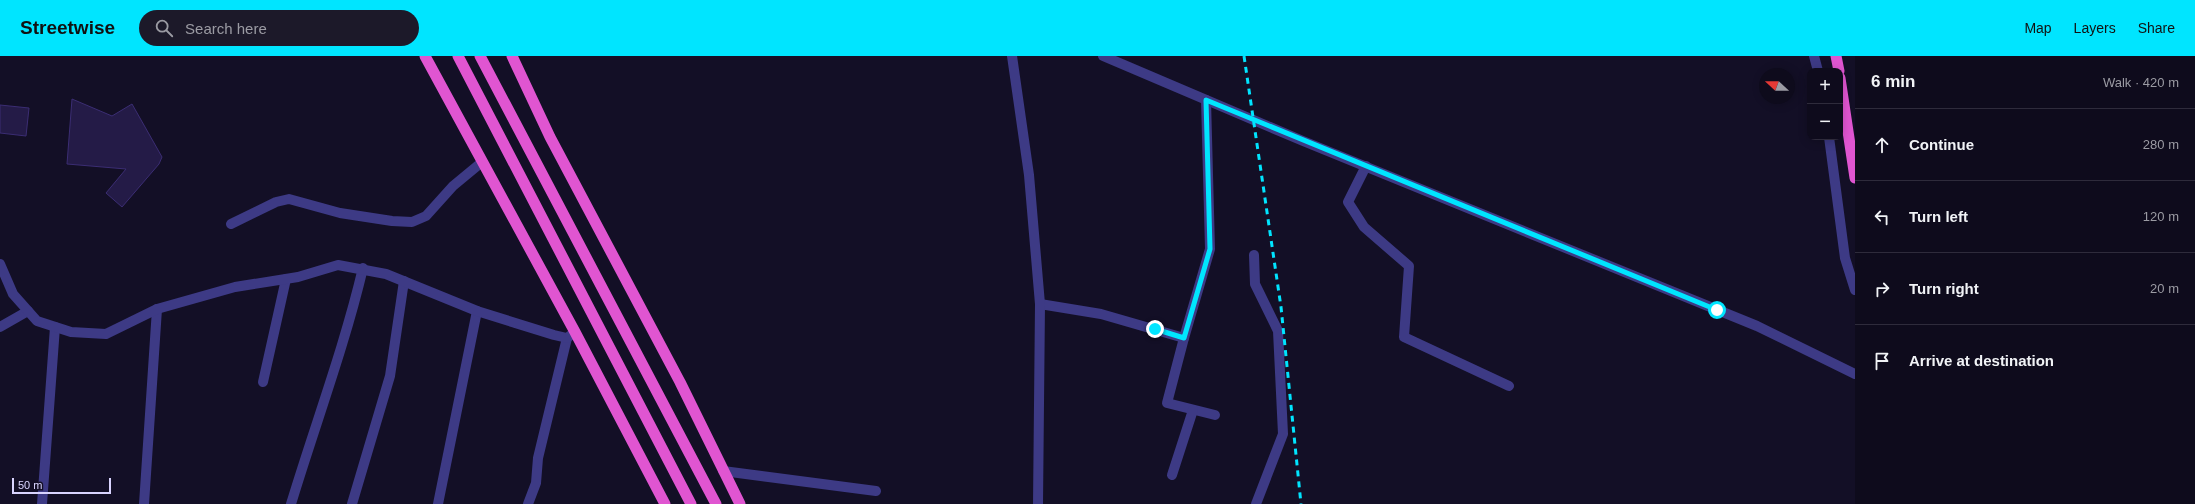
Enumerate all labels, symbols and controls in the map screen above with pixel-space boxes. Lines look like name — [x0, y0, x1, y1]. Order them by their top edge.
search box — [139, 10, 419, 46]
text: Streetwise — [20, 17, 115, 38]
icon: search — [153, 17, 175, 39]
text: Search here — [185, 20, 267, 37]
text: Map — [2024, 20, 2052, 36]
text: Layers — [2074, 20, 2116, 36]
text: Share — [2138, 20, 2175, 36]
north arrow — [1759, 68, 1795, 104]
map controls — [1807, 68, 1843, 140]
button: + — [1807, 68, 1843, 104]
text: 6 min — [1871, 72, 1915, 91]
text: Walk · 420 m — [2103, 75, 2179, 90]
button: − — [1807, 104, 1843, 140]
icon: ahead — [1871, 134, 1893, 156]
text: Continue — [1909, 136, 1974, 153]
text: 280 m — [2143, 137, 2179, 152]
icon: left — [1871, 206, 1893, 228]
text: Turn left — [1909, 208, 1968, 225]
text: 120 m — [2143, 209, 2179, 224]
icon: right — [1871, 278, 1893, 300]
text: Turn right — [1909, 280, 1979, 297]
text: 20 m — [2150, 281, 2179, 296]
route start — [1708, 301, 1726, 319]
route end — [1146, 320, 1164, 338]
icon: arrive — [1871, 350, 1893, 372]
text: Arrive at destination — [1909, 352, 2054, 369]
scale bar — [12, 476, 111, 495]
text: 50 m — [18, 479, 42, 491]

